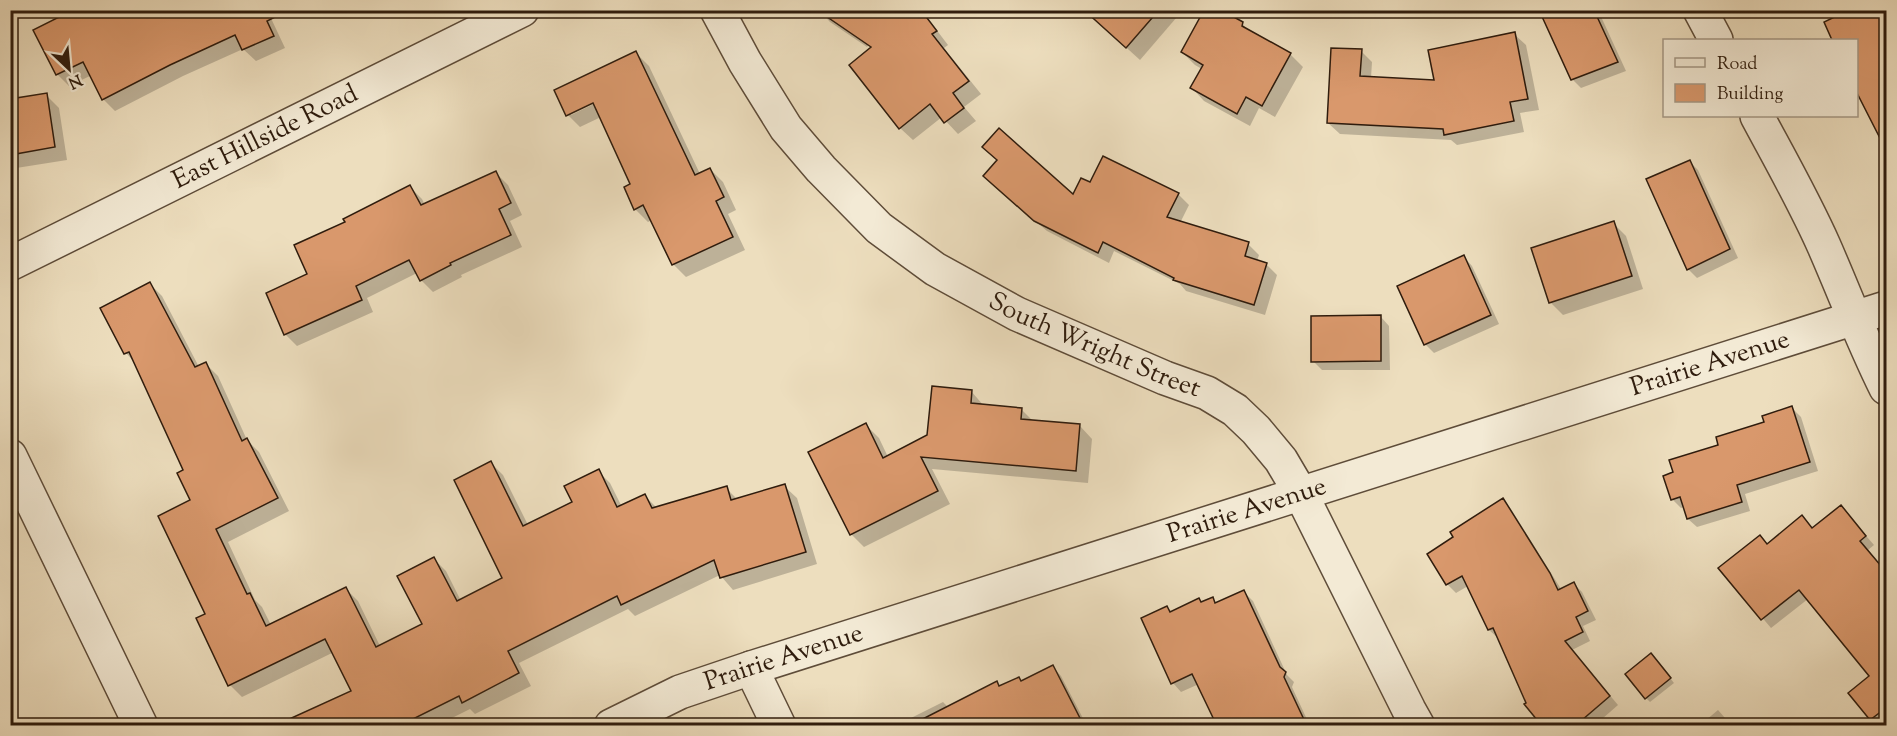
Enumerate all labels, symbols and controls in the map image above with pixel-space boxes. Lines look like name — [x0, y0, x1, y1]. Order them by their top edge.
north arrow — [39, 39, 99, 99]
legend — [1663, 39, 1858, 117]
text: Road — [1717, 52, 1757, 78]
text: N — [63, 67, 85, 93]
street label: East Hillside Road — [166, 76, 365, 199]
text: Building — [1717, 82, 1783, 108]
street label: South Wright Street — [981, 283, 1206, 408]
street label: Prairie Avenue — [1626, 321, 1794, 406]
street label: Prairie Avenue — [1163, 468, 1331, 553]
street label: Prairie Avenue — [699, 615, 868, 701]

